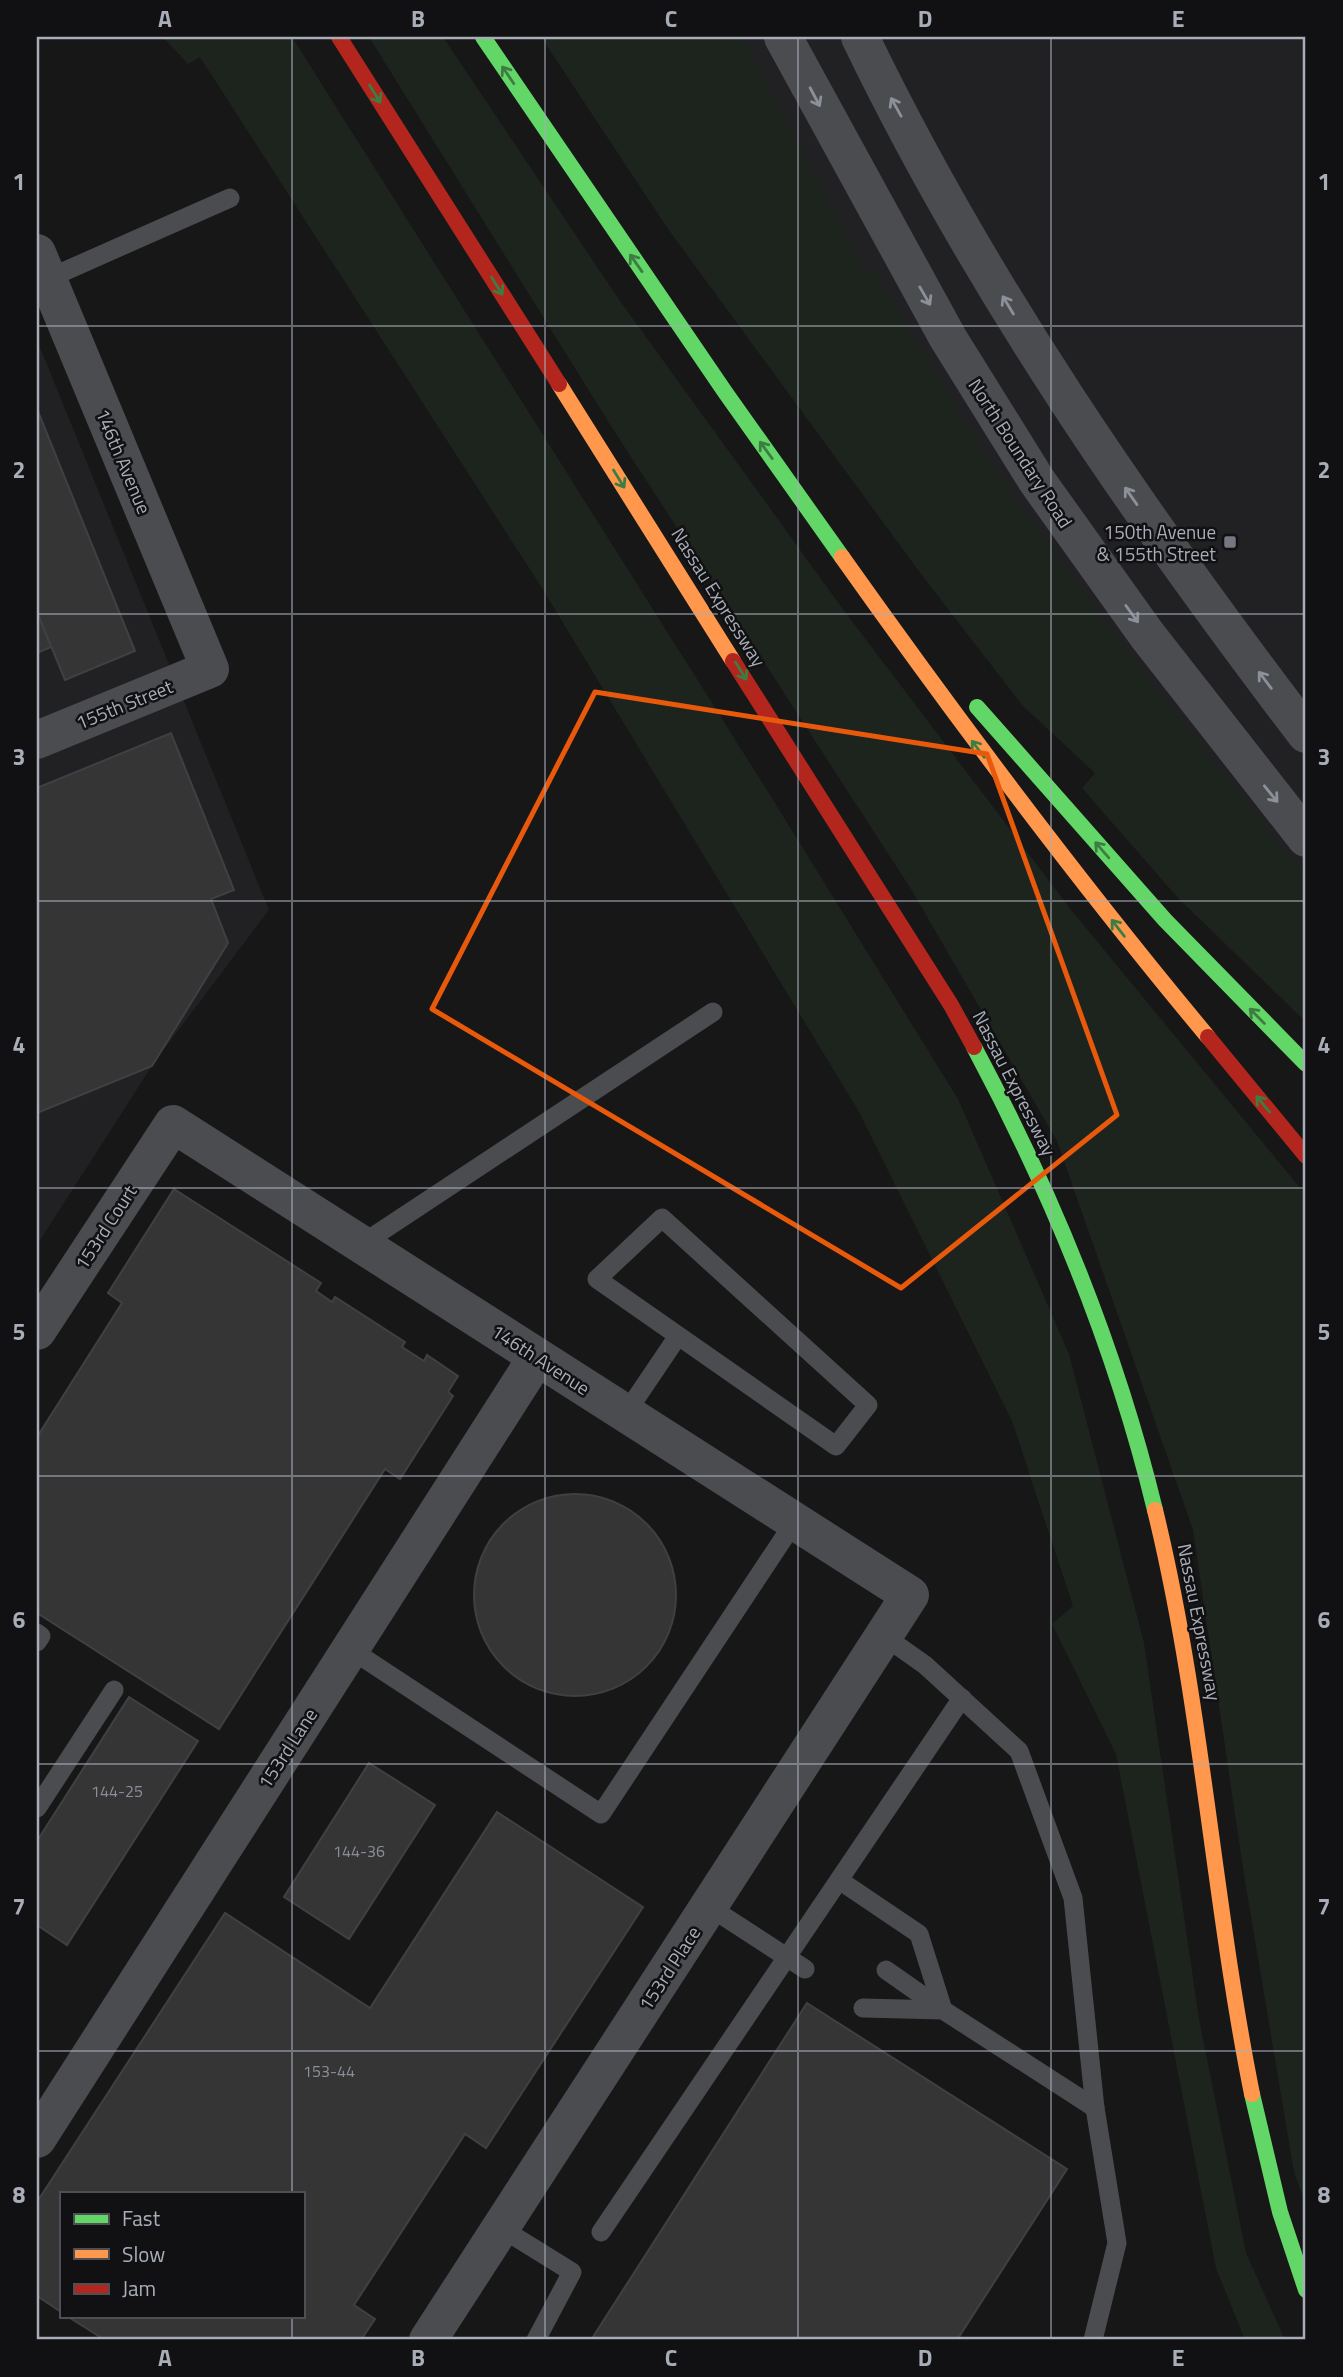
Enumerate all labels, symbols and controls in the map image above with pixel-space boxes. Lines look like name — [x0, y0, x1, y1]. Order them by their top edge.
text: A — [158, 1, 172, 36]
text: B — [411, 1, 425, 36]
text: C — [665, 1, 677, 36]
text: D — [918, 1, 932, 36]
text: E — [1172, 1, 1184, 36]
one-way arrow — [501, 66, 516, 85]
one-way arrow — [369, 84, 383, 104]
one-way arrow — [808, 86, 822, 107]
one-way arrow — [889, 97, 903, 117]
text: 1 — [13, 164, 25, 199]
text: 1 — [1318, 164, 1330, 199]
one-way arrow — [629, 254, 643, 273]
one-way arrow — [491, 276, 505, 296]
one-way arrow — [918, 286, 932, 306]
one-way arrow — [1000, 295, 1014, 315]
street label: North Boundary Road — [962, 373, 1080, 533]
street label: 146th Avenue — [89, 404, 159, 518]
one-way arrow — [759, 441, 774, 460]
text: 2 — [13, 452, 25, 487]
text: 2 — [1318, 452, 1330, 487]
one-way arrow — [612, 468, 626, 488]
one-way arrow — [1124, 487, 1138, 506]
place label: 150th Avenue & 155th Street — [1097, 517, 1216, 568]
street label: Nassau Expressway — [664, 522, 774, 672]
marker: 150th Avenue & 155th Street — [1222, 534, 1238, 550]
one-way arrow — [1125, 604, 1139, 623]
one-way arrow — [734, 660, 748, 680]
street label: 155th Street — [71, 671, 177, 737]
one-way arrow — [1257, 671, 1272, 690]
text: 3 — [13, 739, 25, 774]
text: 3 — [1318, 739, 1330, 774]
one-way arrow — [971, 740, 986, 758]
one-way arrow — [1263, 785, 1278, 803]
one-way arrow — [1094, 842, 1110, 860]
one-way arrow — [1111, 919, 1126, 938]
street label: Nassau Expressway — [966, 1005, 1064, 1161]
one-way arrow — [1249, 1008, 1266, 1025]
text: 4 — [13, 1027, 25, 1062]
text: 4 — [1318, 1027, 1330, 1062]
one-way arrow — [1255, 1095, 1270, 1113]
street label: 153rd Court — [67, 1179, 143, 1275]
text: 5 — [13, 1314, 25, 1349]
text: 5 — [1318, 1314, 1330, 1349]
street label: 146th Avenue — [486, 1316, 596, 1402]
street label: Nassau Expressway — [1171, 1541, 1229, 1703]
text: 6 — [13, 1602, 26, 1637]
text: 6 — [1318, 1602, 1331, 1637]
street label: 153rd Lane — [250, 1702, 324, 1794]
house number: 144-25 — [91, 1779, 143, 1803]
house number: 144-36 — [333, 1839, 385, 1863]
text: 7 — [13, 1889, 25, 1924]
text: 7 — [1318, 1889, 1330, 1924]
street label: 153rd Place — [631, 1920, 707, 2016]
house number: 153-44 — [303, 2059, 355, 2083]
text: 8 — [13, 2177, 26, 2212]
text: 8 — [1318, 2177, 1331, 2212]
legend — [60, 2192, 304, 2318]
text: Fast — [122, 2202, 161, 2234]
text: Slow — [122, 2238, 165, 2270]
text: Jam — [122, 2272, 156, 2304]
text: A — [158, 2340, 172, 2375]
text: B — [411, 2340, 425, 2375]
text: C — [665, 2340, 677, 2375]
text: D — [918, 2340, 932, 2375]
text: E — [1172, 2340, 1184, 2375]

